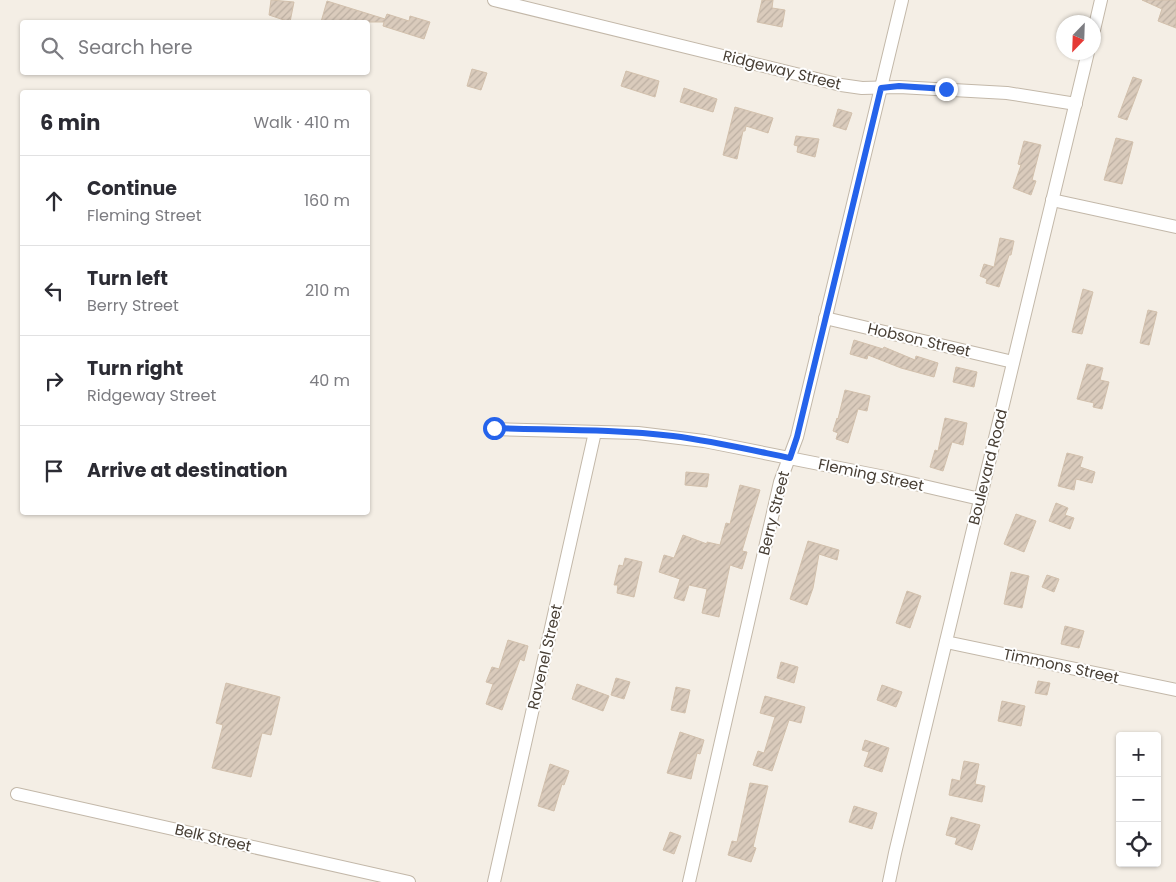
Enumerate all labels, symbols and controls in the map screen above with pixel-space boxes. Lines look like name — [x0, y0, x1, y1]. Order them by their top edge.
north arrow — [1056, 15, 1101, 60]
search box — [20, 20, 370, 75]
icon: search — [38, 34, 66, 62]
text: Search here — [78, 34, 192, 61]
street label: Ridgeway Street — [721, 45, 843, 94]
route end — [935, 78, 958, 101]
text: 6 min — [40, 108, 100, 137]
text: Walk · 410 m — [253, 111, 350, 134]
text: Continue — [87, 175, 177, 202]
icon: ahead — [40, 187, 68, 215]
text: 160 m — [304, 189, 350, 212]
text: Fleming Street — [87, 204, 202, 227]
text: Turn left — [87, 265, 168, 292]
icon: left — [40, 277, 68, 305]
text: 210 m — [305, 279, 350, 302]
text: Berry Street — [87, 294, 179, 317]
street label: Hobson Street — [866, 317, 973, 362]
text: Turn right — [87, 355, 183, 382]
icon: right — [40, 367, 68, 395]
text: 40 m — [309, 369, 350, 392]
text: Ridgeway Street — [87, 384, 216, 407]
street label: Boulevard Road — [963, 407, 1012, 527]
route start — [483, 417, 506, 440]
street label: Fleming Street — [816, 453, 926, 496]
icon: arrive — [40, 457, 68, 485]
text: Arrive at destination — [87, 457, 288, 484]
street label: Berry Street — [753, 469, 794, 557]
street label: Ravenel Street — [522, 602, 567, 712]
street label: Timmons Street — [1001, 643, 1121, 688]
map controls — [1116, 732, 1161, 867]
button: + — [1116, 732, 1161, 777]
button: − — [1116, 777, 1161, 822]
street label: Belk Street — [173, 819, 253, 856]
button: locate — [1116, 822, 1161, 867]

